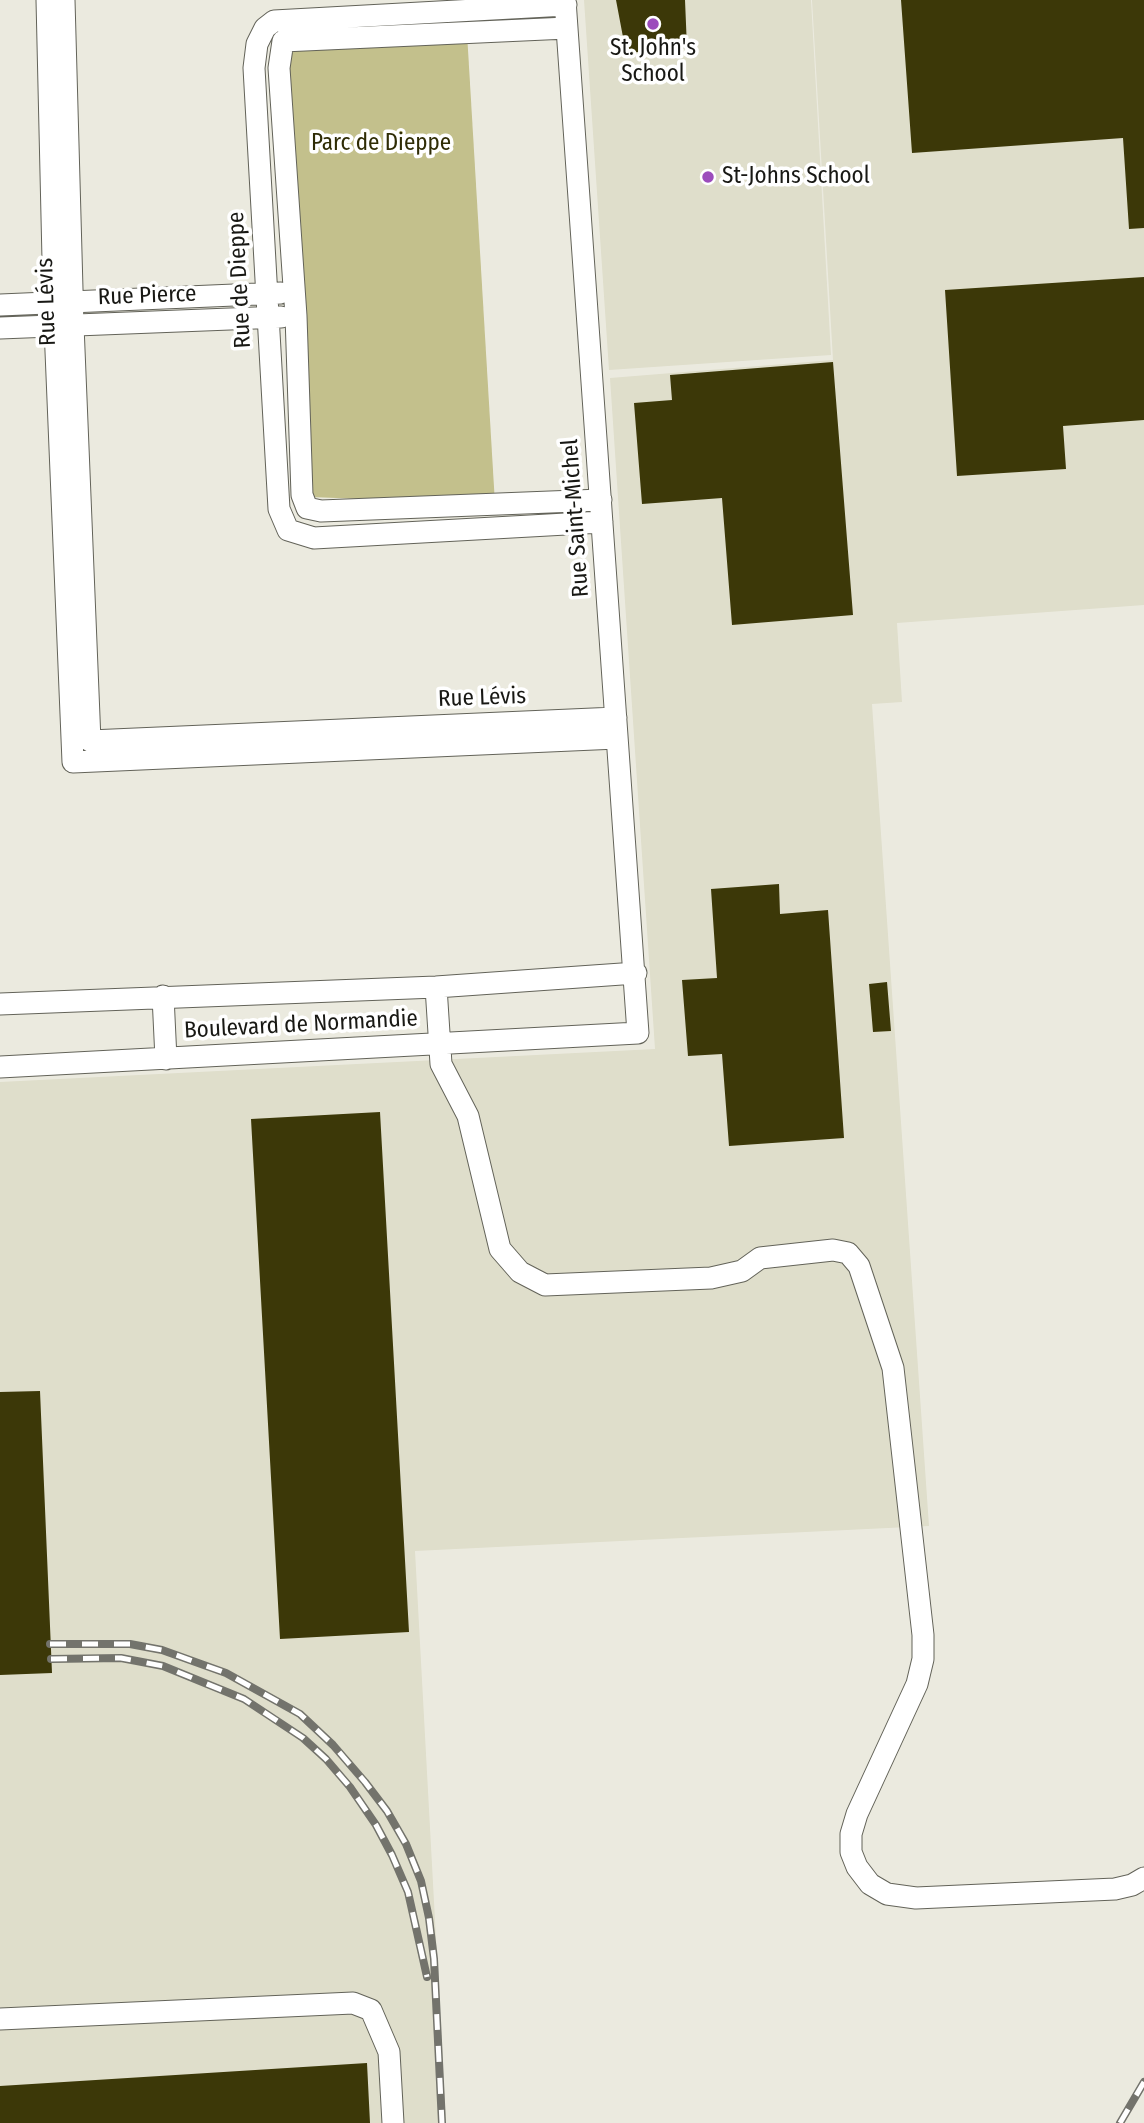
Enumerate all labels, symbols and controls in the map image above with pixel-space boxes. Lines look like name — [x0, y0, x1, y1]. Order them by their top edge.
marker: St. John's School — [645, 16, 661, 32]
place label: St. John's School — [610, 35, 696, 89]
park label: Parc de Dieppe — [311, 130, 451, 158]
place label: St-Johns School — [722, 163, 870, 191]
marker: St-Johns School — [700, 169, 716, 185]
street label: Rue de Dieppe — [223, 211, 257, 349]
street label: Rue Lévis — [32, 257, 62, 347]
street label: Rue Pierce — [97, 280, 197, 312]
street label: Rue Saint-Michel — [557, 438, 595, 598]
street label: Rue Lévis — [437, 683, 527, 713]
street label: Boulevard de Normandie — [183, 1005, 419, 1045]

